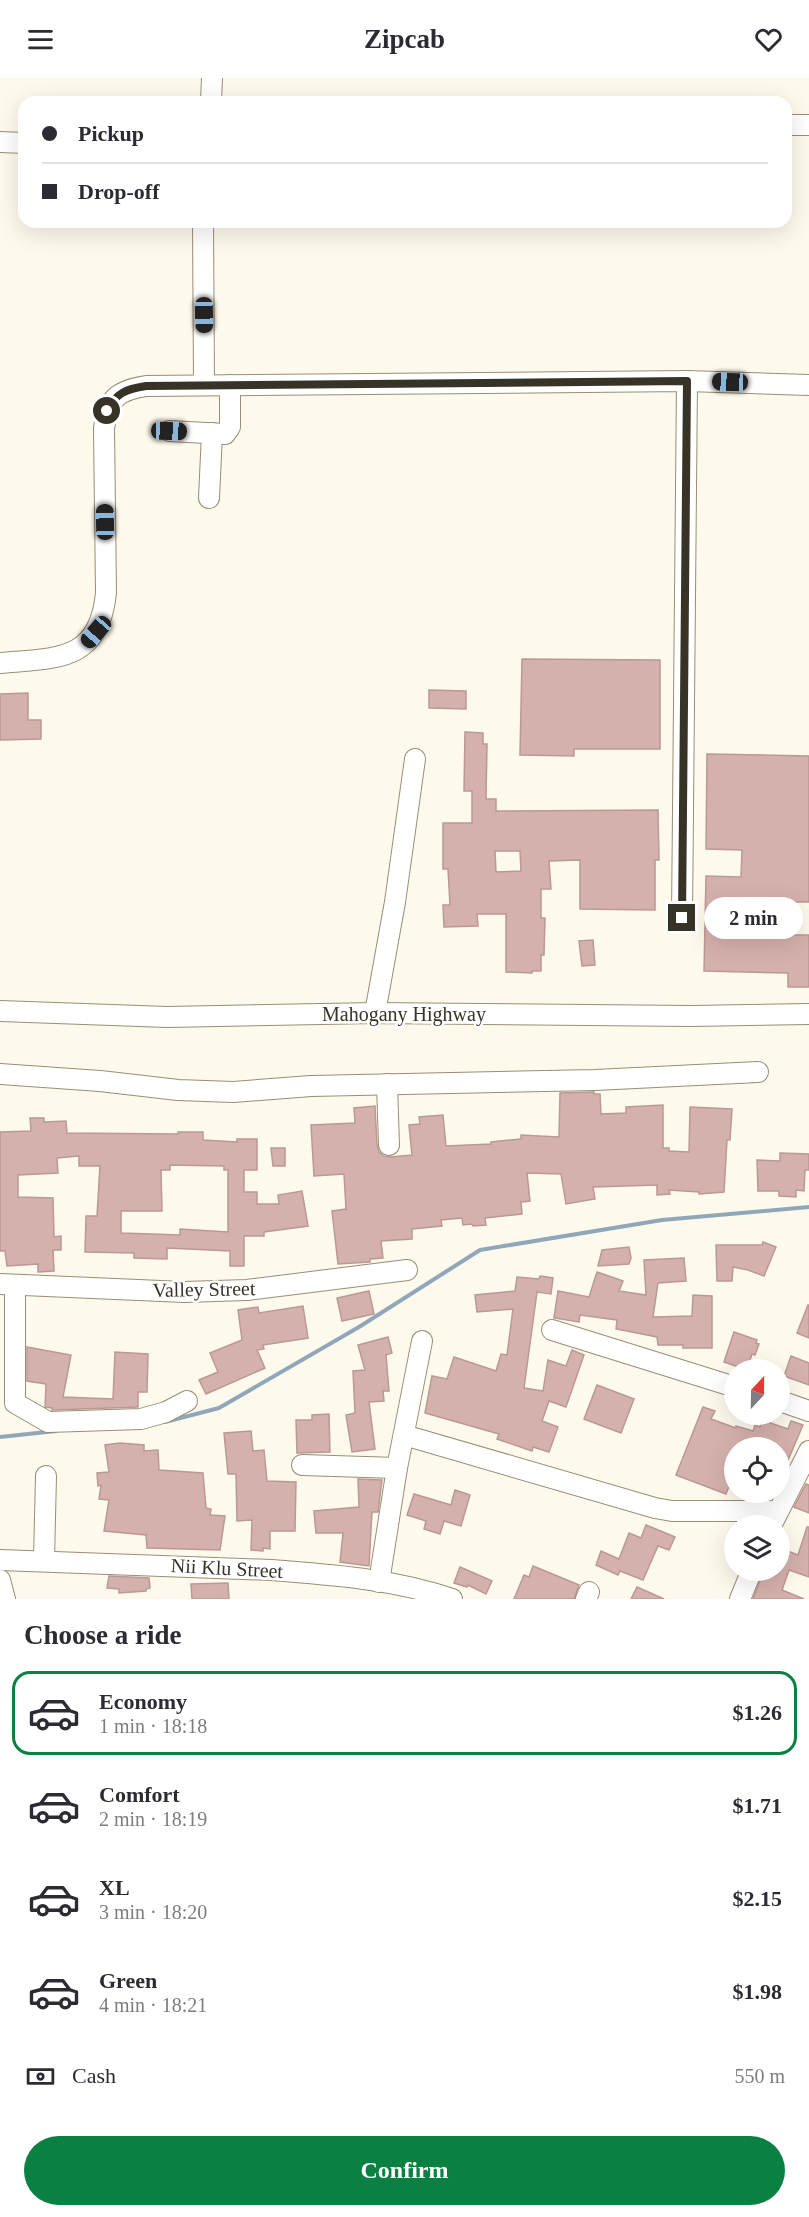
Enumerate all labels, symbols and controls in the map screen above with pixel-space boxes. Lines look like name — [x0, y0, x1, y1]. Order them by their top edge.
icon: menu — [24, 23, 57, 56]
icon: heart — [752, 23, 785, 56]
text: Zipcab — [364, 24, 445, 54]
text: Pickup — [78, 121, 144, 146]
text: Drop-off — [78, 179, 159, 204]
car — [195, 297, 213, 333]
car — [712, 372, 748, 392]
route start — [93, 397, 120, 424]
car — [151, 421, 187, 441]
car — [96, 504, 114, 540]
car — [77, 613, 115, 651]
callout: 2 min — [703, 897, 802, 939]
route end — [668, 904, 695, 931]
text: 2 min — [729, 907, 778, 929]
street label: Mahogany Highway — [322, 1003, 486, 1026]
street label: Valley Street — [152, 1277, 256, 1302]
north arrow — [724, 1359, 790, 1425]
map controls — [724, 1359, 790, 1581]
button: locate — [724, 1437, 790, 1503]
button: layers — [724, 1515, 790, 1581]
street label: Nii Klu Street — [170, 1554, 284, 1582]
text: Choose a ride — [24, 1620, 182, 1650]
icon: car — [27, 1686, 81, 1740]
text: Economy — [99, 1689, 187, 1714]
text: $1.26 — [733, 1700, 782, 1725]
text: 1 min · 18:18 — [99, 1715, 207, 1737]
icon: car — [27, 1779, 81, 1833]
text: Comfort — [99, 1782, 180, 1807]
text: $1.71 — [733, 1793, 782, 1818]
text: 2 min · 18:19 — [99, 1808, 207, 1830]
icon: car — [27, 1872, 81, 1926]
text: XL — [99, 1875, 130, 1900]
text: $2.15 — [733, 1886, 782, 1911]
text: 3 min · 18:20 — [99, 1901, 207, 1923]
icon: car — [27, 1965, 81, 2019]
text: Green — [99, 1968, 157, 1993]
text: $1.98 — [733, 1979, 782, 2004]
text: 4 min · 18:21 — [99, 1994, 207, 2016]
icon: cash — [24, 2060, 57, 2093]
text: Cash — [72, 2063, 116, 2088]
text: 550 m — [734, 2065, 785, 2087]
button: Confirm — [24, 2136, 785, 2205]

